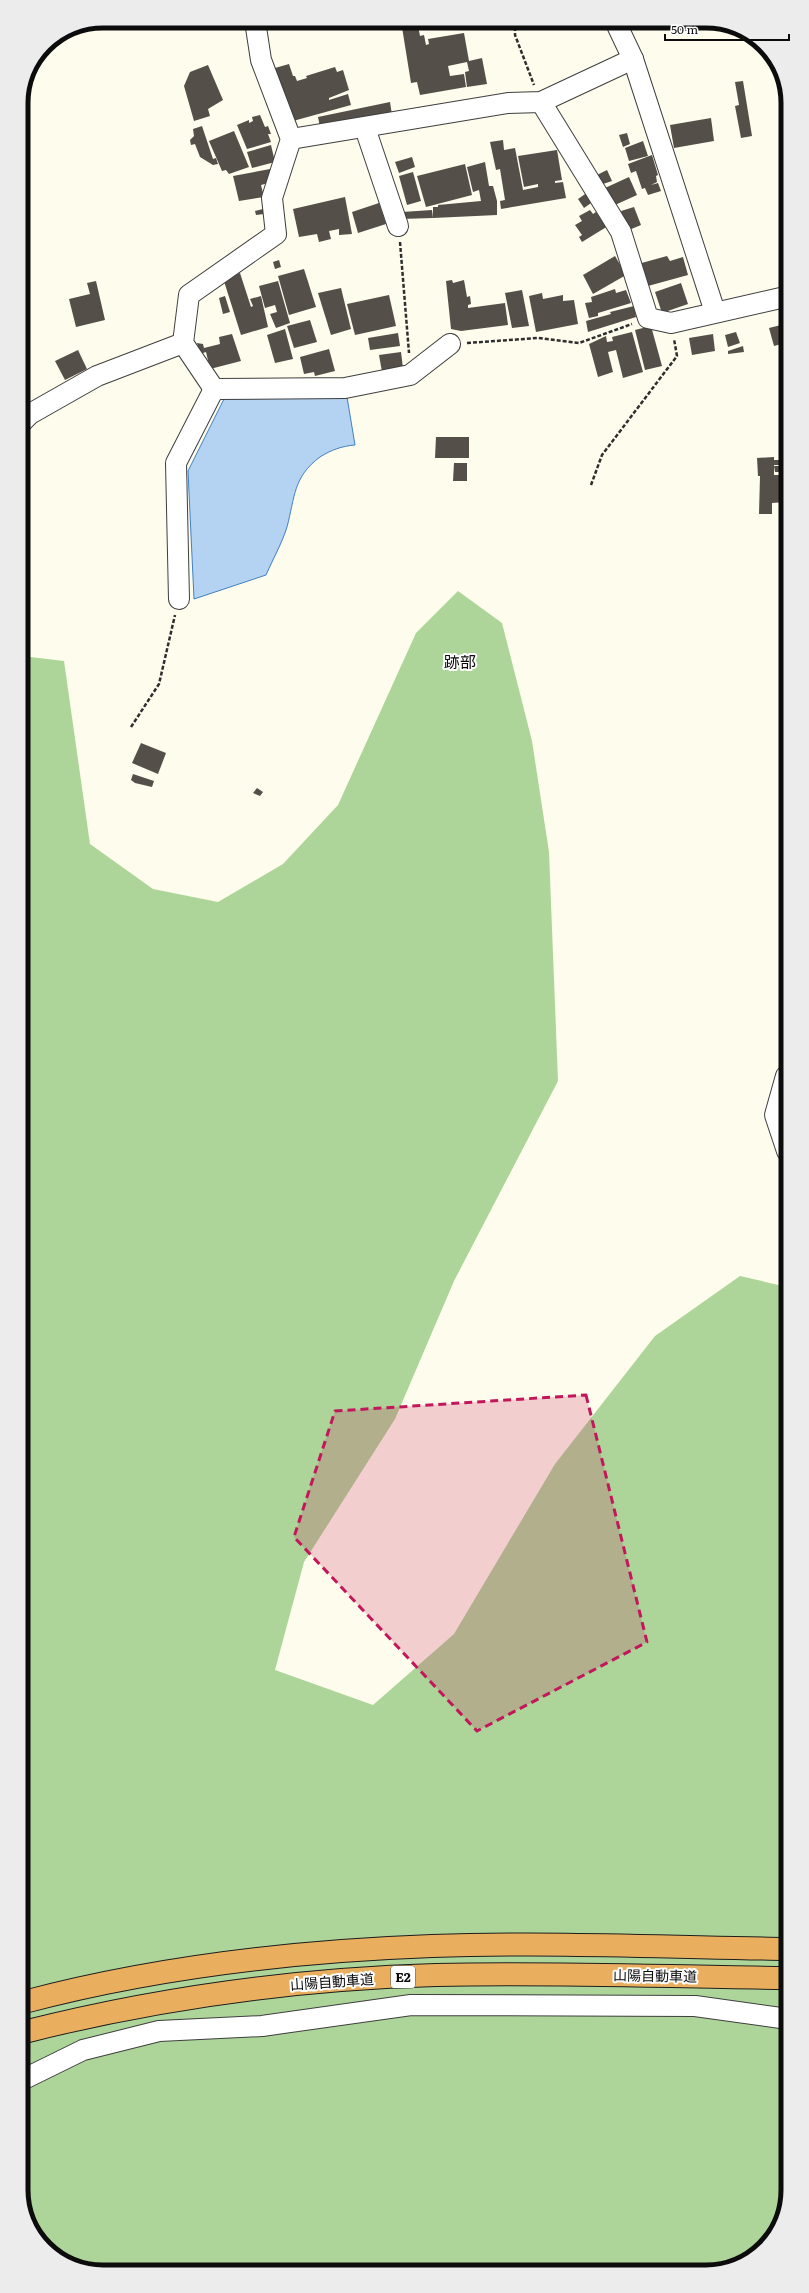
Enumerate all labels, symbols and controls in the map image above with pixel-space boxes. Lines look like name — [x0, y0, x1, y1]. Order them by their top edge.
scale bar — [665, 16, 789, 42]
text: 50 m — [671, 20, 698, 38]
district label: 跡部 — [444, 649, 476, 673]
street label: 山陽自動車道 — [613, 1964, 697, 1986]
road number: E2 — [391, 1966, 415, 1988]
street label: 山陽自動車道 — [289, 1968, 375, 1994]

